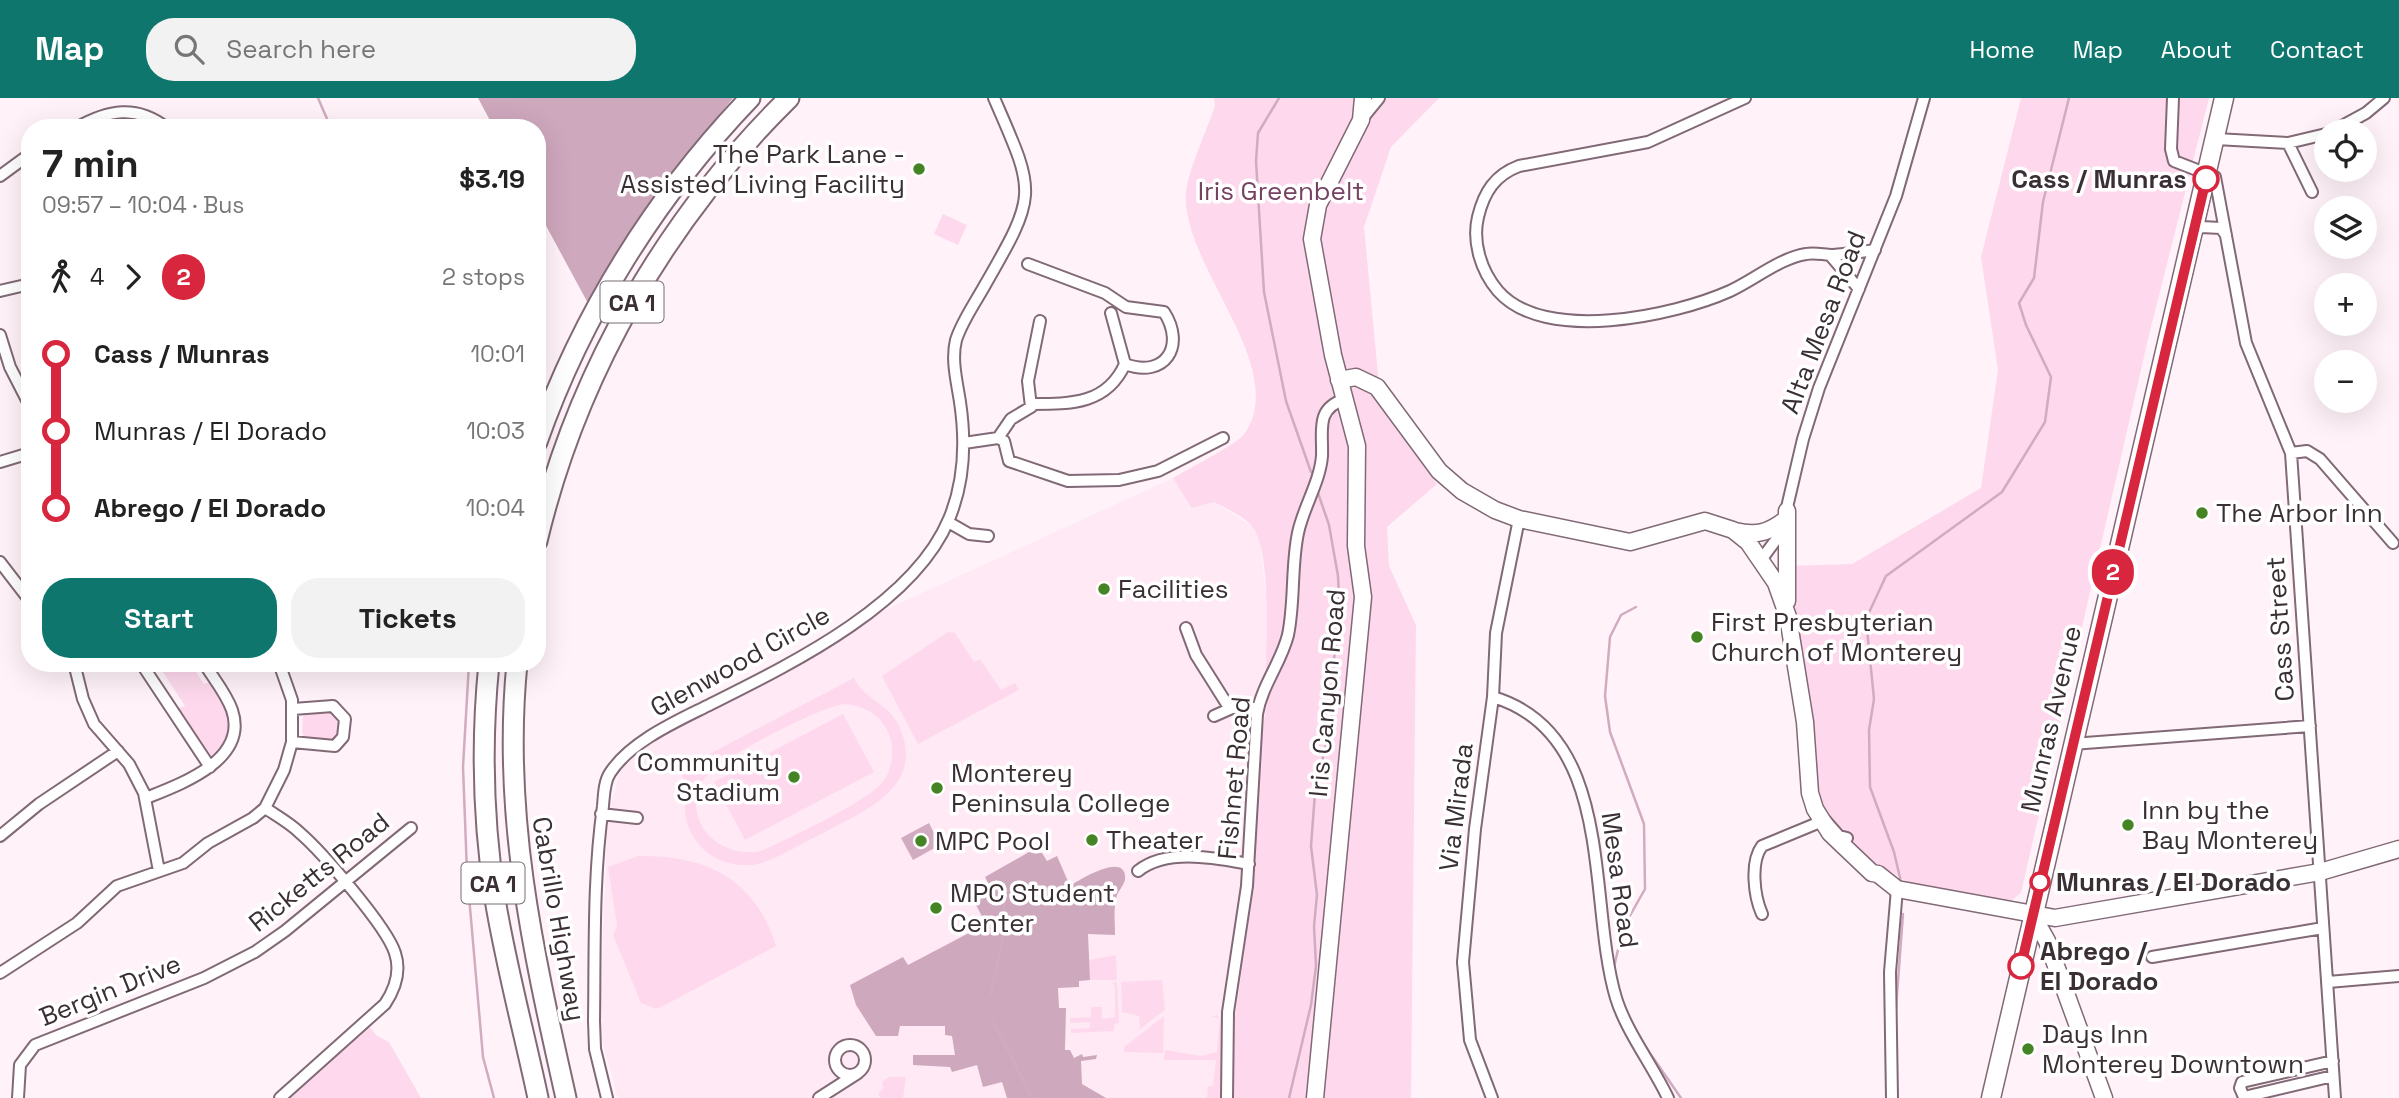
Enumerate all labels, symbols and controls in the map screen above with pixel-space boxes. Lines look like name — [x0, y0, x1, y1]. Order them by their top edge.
search box — [146, 18, 636, 81]
text: Map — [35, 28, 104, 70]
icon: search — [170, 30, 208, 68]
text: Search here — [226, 32, 376, 66]
text: Home — [1969, 34, 2035, 65]
text: Map — [2073, 34, 2123, 65]
text: About — [2161, 34, 2232, 65]
text: Contact — [2270, 34, 2364, 65]
map controls — [2314, 119, 2377, 413]
button: locate — [2314, 119, 2377, 182]
place label: The Park Lane - Assisted Living Facility — [620, 137, 905, 201]
text: 7 min — [42, 140, 139, 188]
marker: The Park Lane - Assisted Living Facility — [911, 161, 927, 177]
text: $3.19 — [459, 162, 525, 196]
place label: Cass / Munras — [2011, 162, 2187, 196]
marker: Cass / Munras — [2193, 166, 2219, 192]
park label: Iris Greenbelt — [1198, 174, 1364, 208]
text: 09:57 – 10:04 · Bus — [42, 190, 244, 220]
button: layers — [2314, 196, 2377, 259]
street label: Alta Mesa Road — [1773, 226, 1873, 418]
icon: walk — [42, 258, 80, 296]
icon: forward — [114, 258, 152, 296]
text: 2 — [176, 261, 191, 292]
text: 4 — [90, 262, 104, 292]
text: 2 stops — [442, 262, 525, 292]
button: + — [2314, 273, 2377, 336]
road number: CA 1 — [600, 282, 664, 322]
text: Cass / Munras — [94, 337, 270, 371]
text: 10:01 — [470, 339, 525, 369]
button: − — [2314, 350, 2377, 413]
text: Munras / El Dorado — [94, 414, 327, 448]
text: 10:03 — [466, 416, 525, 446]
text: Abrego / El Dorado — [94, 491, 326, 525]
text: 10:04 — [466, 493, 525, 523]
place label: The Arbor Inn — [2216, 496, 2383, 530]
marker: The Arbor Inn — [2194, 505, 2210, 521]
line badge: 2 — [2090, 549, 2136, 595]
street label: Cass Street — [2258, 555, 2302, 703]
text: 2 — [2106, 556, 2120, 587]
place label: Facilities — [1118, 572, 1229, 606]
button: Start — [42, 578, 277, 658]
button: Tickets — [291, 578, 525, 658]
marker: Facilities — [1096, 581, 1112, 597]
street label: Iris Canyon Road — [1301, 588, 1353, 798]
street label: Glenwood Circle — [644, 598, 836, 724]
place label: First Presbyterian Church of Monterey — [1711, 605, 1962, 669]
street label: Munras Avenue — [2013, 622, 2089, 816]
marker: First Presbyterian Church of Monterey — [1689, 629, 1705, 645]
street label: Fishnet Road — [1210, 695, 1258, 861]
street label: Via Mirada — [1431, 741, 1481, 873]
place label: Community Stadium — [637, 745, 780, 809]
place label: Monterey Peninsula College — [951, 756, 1170, 820]
marker: Community Stadium — [786, 769, 802, 785]
marker: Monterey Peninsula College — [929, 780, 945, 796]
place label: Inn by the Bay Monterey — [2142, 793, 2318, 857]
street label: Ricketts Road — [242, 805, 396, 939]
street label: Mesa Road — [1594, 810, 1646, 950]
street label: Cabrillo Highway — [524, 814, 594, 1024]
marker: Inn by the Bay Monterey — [2120, 817, 2136, 833]
place label: Theater — [1106, 823, 1203, 857]
place label: MPC Pool — [935, 824, 1050, 858]
marker: Theater — [1084, 832, 1100, 848]
marker: MPC Pool — [913, 833, 929, 849]
road number: CA 1 — [462, 862, 524, 904]
place label: Munras / El Dorado — [2056, 865, 2291, 899]
marker: Munras / El Dorado — [2030, 872, 2050, 892]
place label: MPC Student Center — [950, 876, 1115, 940]
marker: MPC Student Center — [928, 900, 944, 916]
place label: Abrego / El Dorado — [2040, 934, 2158, 998]
street label: Bergin Drive — [34, 946, 186, 1034]
marker: Abrego / El Dorado — [2008, 953, 2034, 979]
place label: Days Inn Monterey Downtown — [2042, 1017, 2304, 1081]
marker: Days Inn Monterey Downtown — [2020, 1041, 2036, 1057]

